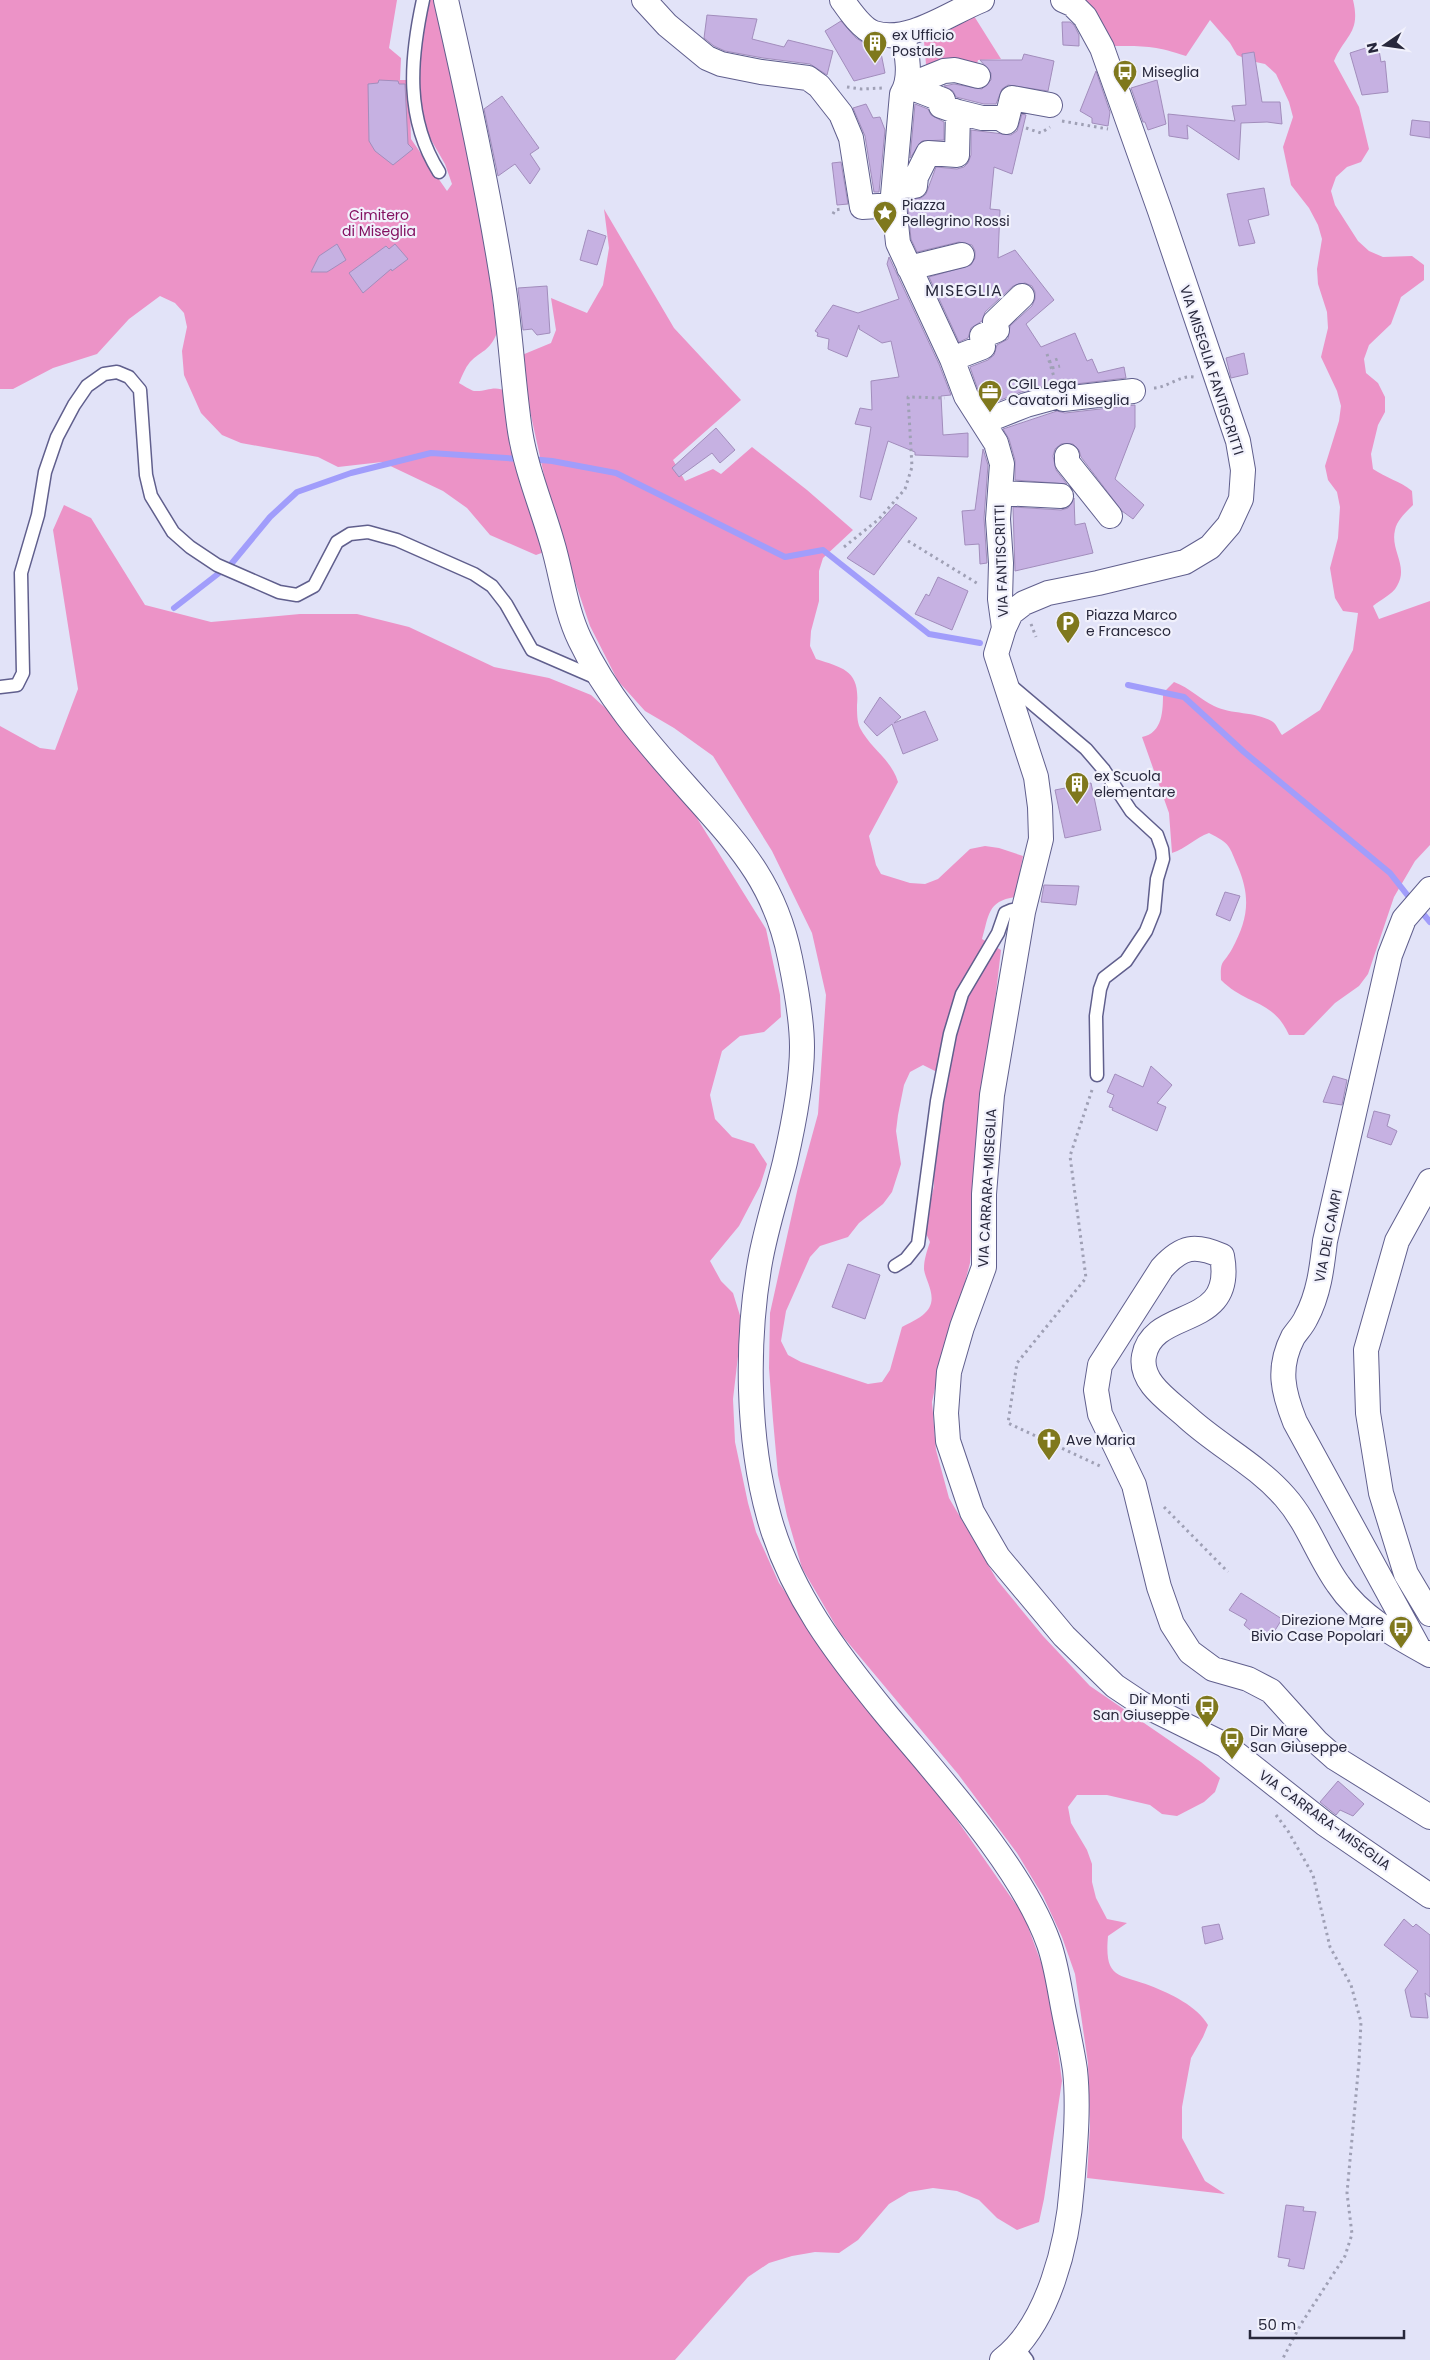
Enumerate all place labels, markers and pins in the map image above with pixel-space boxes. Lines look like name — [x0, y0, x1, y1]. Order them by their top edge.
place label: ex Ufficio Postale — [892, 25, 954, 61]
building icon: ex Ufficio Postale — [862, 30, 888, 64]
bus stop icon: Miseglia — [1112, 59, 1138, 93]
place label: Miseglia — [1142, 62, 1199, 82]
place label: Piazza Pellegrino Rossi — [902, 195, 1010, 231]
place icon: Piazza Pellegrino Rossi — [872, 200, 898, 234]
place label: CGIL Lega Cavatori Miseglia — [1008, 374, 1129, 410]
office icon: CGIL Lega Cavatori Miseglia — [977, 379, 1003, 413]
place label: Piazza Marco e Francesco — [1086, 605, 1177, 641]
parking icon: Piazza Marco e Francesco — [1055, 610, 1081, 644]
place label: ex Scuola elementare — [1094, 766, 1176, 802]
building icon: ex Scuola elementare — [1064, 771, 1090, 805]
church icon: Ave Maria — [1036, 1427, 1062, 1461]
place label: Ave Maria — [1066, 1430, 1135, 1450]
place label: Direzione Mare Bivio Case Popolari — [1251, 1610, 1384, 1646]
bus stop icon: Direzione Mare Bivio Case Popolari — [1388, 1615, 1414, 1649]
place label: Dir Monti San Giuseppe — [1093, 1689, 1190, 1725]
bus stop icon: Dir Monti San Giuseppe — [1194, 1694, 1220, 1728]
place label: Dir Mare San Giuseppe — [1250, 1721, 1348, 1757]
bus stop icon: Dir Mare San Giuseppe — [1219, 1726, 1245, 1760]

